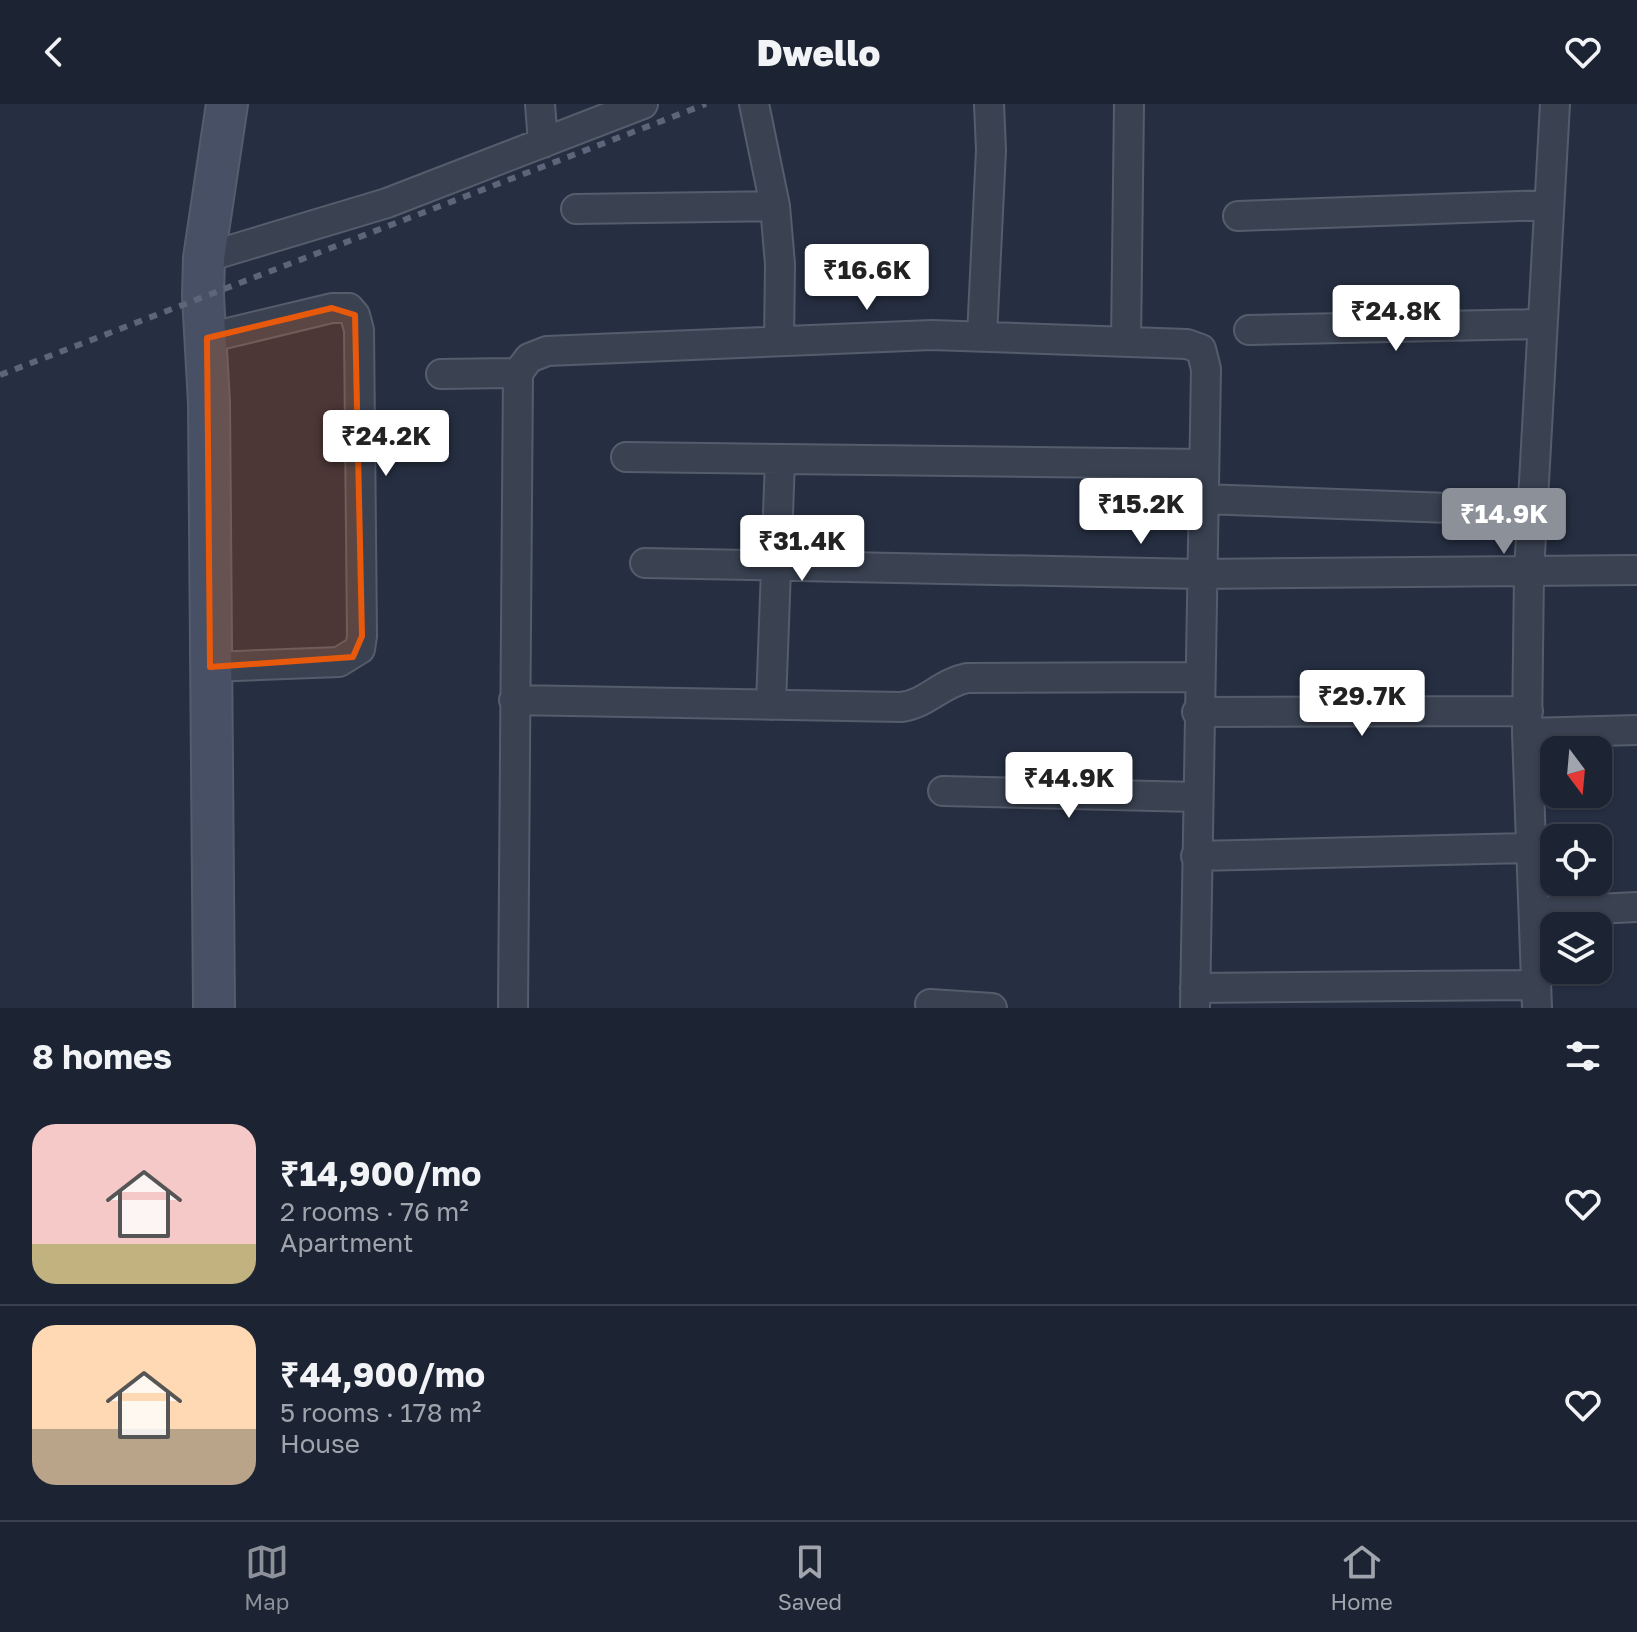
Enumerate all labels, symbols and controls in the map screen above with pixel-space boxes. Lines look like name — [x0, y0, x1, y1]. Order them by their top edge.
icon: back — [32, 30, 76, 74]
icon: heart — [1561, 30, 1605, 74]
text: Dwello — [757, 31, 880, 74]
pin: ₹16.6K — [802, 244, 932, 312]
text: ₹16.6K — [823, 254, 911, 285]
pin: ₹24.8K — [1331, 285, 1461, 353]
text: ₹24.8K — [1351, 295, 1441, 326]
pin: ₹24.2K — [321, 410, 451, 478]
text: ₹24.2K — [341, 420, 431, 451]
pin: ₹15.2K — [1076, 478, 1206, 546]
text: ₹15.2K — [1097, 488, 1185, 519]
pin: ₹14.9K — [1439, 488, 1569, 556]
text: ₹14.9K — [1460, 498, 1548, 529]
pin: ₹31.4K — [737, 515, 867, 583]
text: ₹31.4K — [758, 525, 846, 556]
pin: ₹29.7K — [1297, 670, 1427, 738]
text: ₹29.7K — [1318, 680, 1406, 711]
north arrow — [1540, 736, 1612, 808]
map controls — [1540, 736, 1612, 984]
pin: ₹44.9K — [1004, 752, 1134, 820]
text: ₹44.9K — [1023, 762, 1115, 793]
button: locate — [1540, 824, 1612, 896]
button: layers — [1540, 912, 1612, 984]
icon: filters — [1561, 1034, 1605, 1078]
text: 8 homes — [32, 1036, 172, 1076]
text: ₹14,900/mo — [280, 1153, 481, 1193]
icon: home — [96, 1156, 192, 1252]
icon: heart — [1561, 1182, 1605, 1226]
text: 2 rooms · 76 m² — [280, 1196, 469, 1227]
text: Apartment — [280, 1227, 413, 1258]
text: ₹44,900/mo — [280, 1354, 485, 1394]
icon: home — [96, 1357, 192, 1453]
icon: heart — [1561, 1383, 1605, 1427]
text: 5 rooms · 178 m² — [280, 1397, 481, 1428]
text: House — [280, 1428, 360, 1459]
tab: Map — [244, 1540, 289, 1615]
tab: Saved — [778, 1540, 842, 1615]
tab: Home — [1331, 1540, 1393, 1615]

